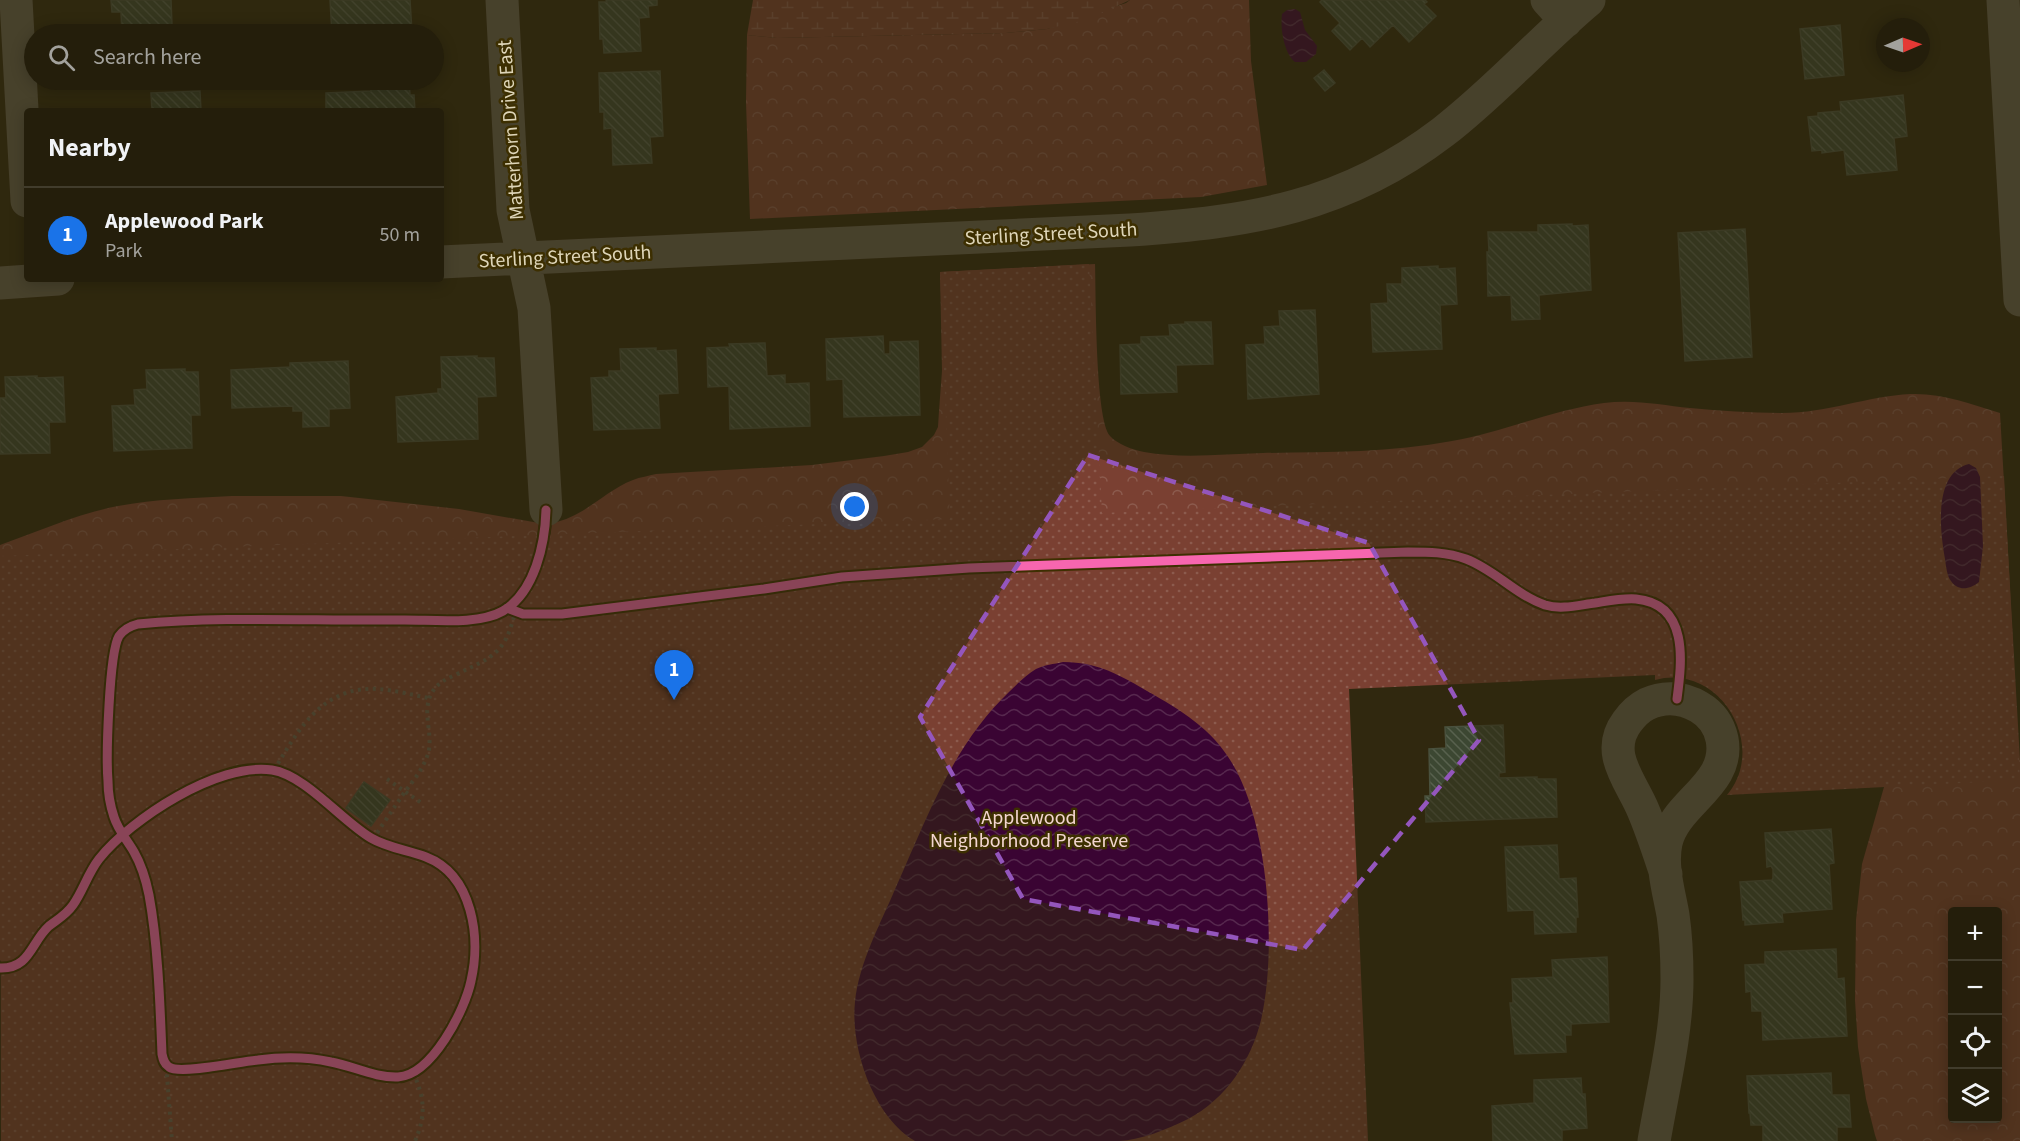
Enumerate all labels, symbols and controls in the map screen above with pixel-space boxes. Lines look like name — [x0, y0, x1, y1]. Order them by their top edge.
north arrow — [1876, 18, 1930, 72]
search box — [24, 24, 444, 90]
street label: Matterhorn Drive East — [491, 39, 531, 221]
icon: search — [45, 41, 78, 74]
text: Search here — [93, 41, 201, 73]
text: Nearby — [48, 129, 131, 166]
text: Applewood Park — [105, 205, 263, 237]
street label: Sterling Street South — [964, 215, 1138, 252]
text: 1 — [62, 221, 73, 249]
text: 50 m — [380, 221, 420, 249]
text: Park — [105, 237, 142, 265]
street label: Sterling Street South — [478, 238, 652, 275]
your location — [840, 492, 869, 521]
pin: 1 — [654, 650, 694, 700]
park label: Applewood Neighborhood Preserve — [930, 804, 1128, 855]
map controls — [1948, 907, 2002, 1123]
button: + — [1948, 907, 2002, 961]
button: − — [1948, 961, 2002, 1015]
button: locate — [1948, 1015, 2002, 1069]
button: layers — [1948, 1069, 2002, 1123]

